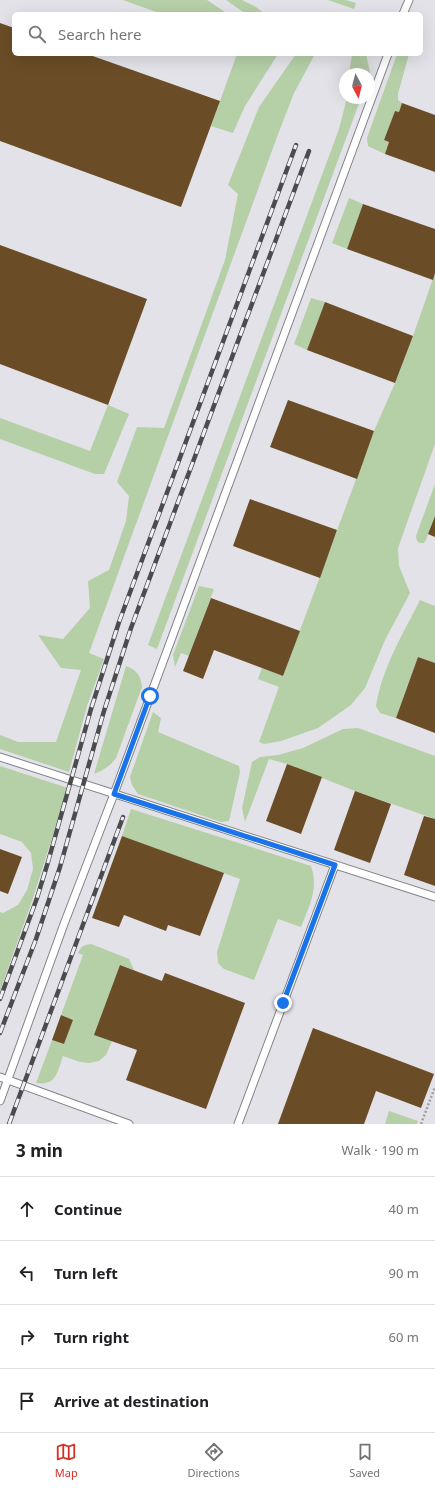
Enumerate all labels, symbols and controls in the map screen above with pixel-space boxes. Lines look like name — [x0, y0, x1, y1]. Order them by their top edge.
search box — [12, 12, 423, 56]
icon: search — [26, 23, 48, 45]
text: Search here — [58, 24, 141, 44]
north arrow — [339, 68, 375, 104]
route start — [141, 687, 159, 705]
route end — [274, 994, 292, 1012]
text: 3 min — [16, 1139, 63, 1162]
text: Walk · 190 m — [341, 1141, 419, 1159]
icon: ahead — [16, 1198, 38, 1220]
text: Continue — [54, 1199, 122, 1219]
text: 40 m — [389, 1200, 419, 1218]
icon: left — [16, 1262, 38, 1284]
text: Turn left — [54, 1263, 118, 1283]
text: 90 m — [389, 1264, 419, 1282]
icon: right — [16, 1326, 38, 1348]
text: Turn right — [54, 1327, 129, 1347]
text: 60 m — [389, 1328, 419, 1346]
icon: arrive — [16, 1390, 38, 1412]
text: Arrive at destination — [54, 1391, 209, 1411]
tab: Map — [55, 1441, 78, 1480]
tab: Directions — [187, 1441, 240, 1480]
tab: Saved — [349, 1441, 380, 1480]

